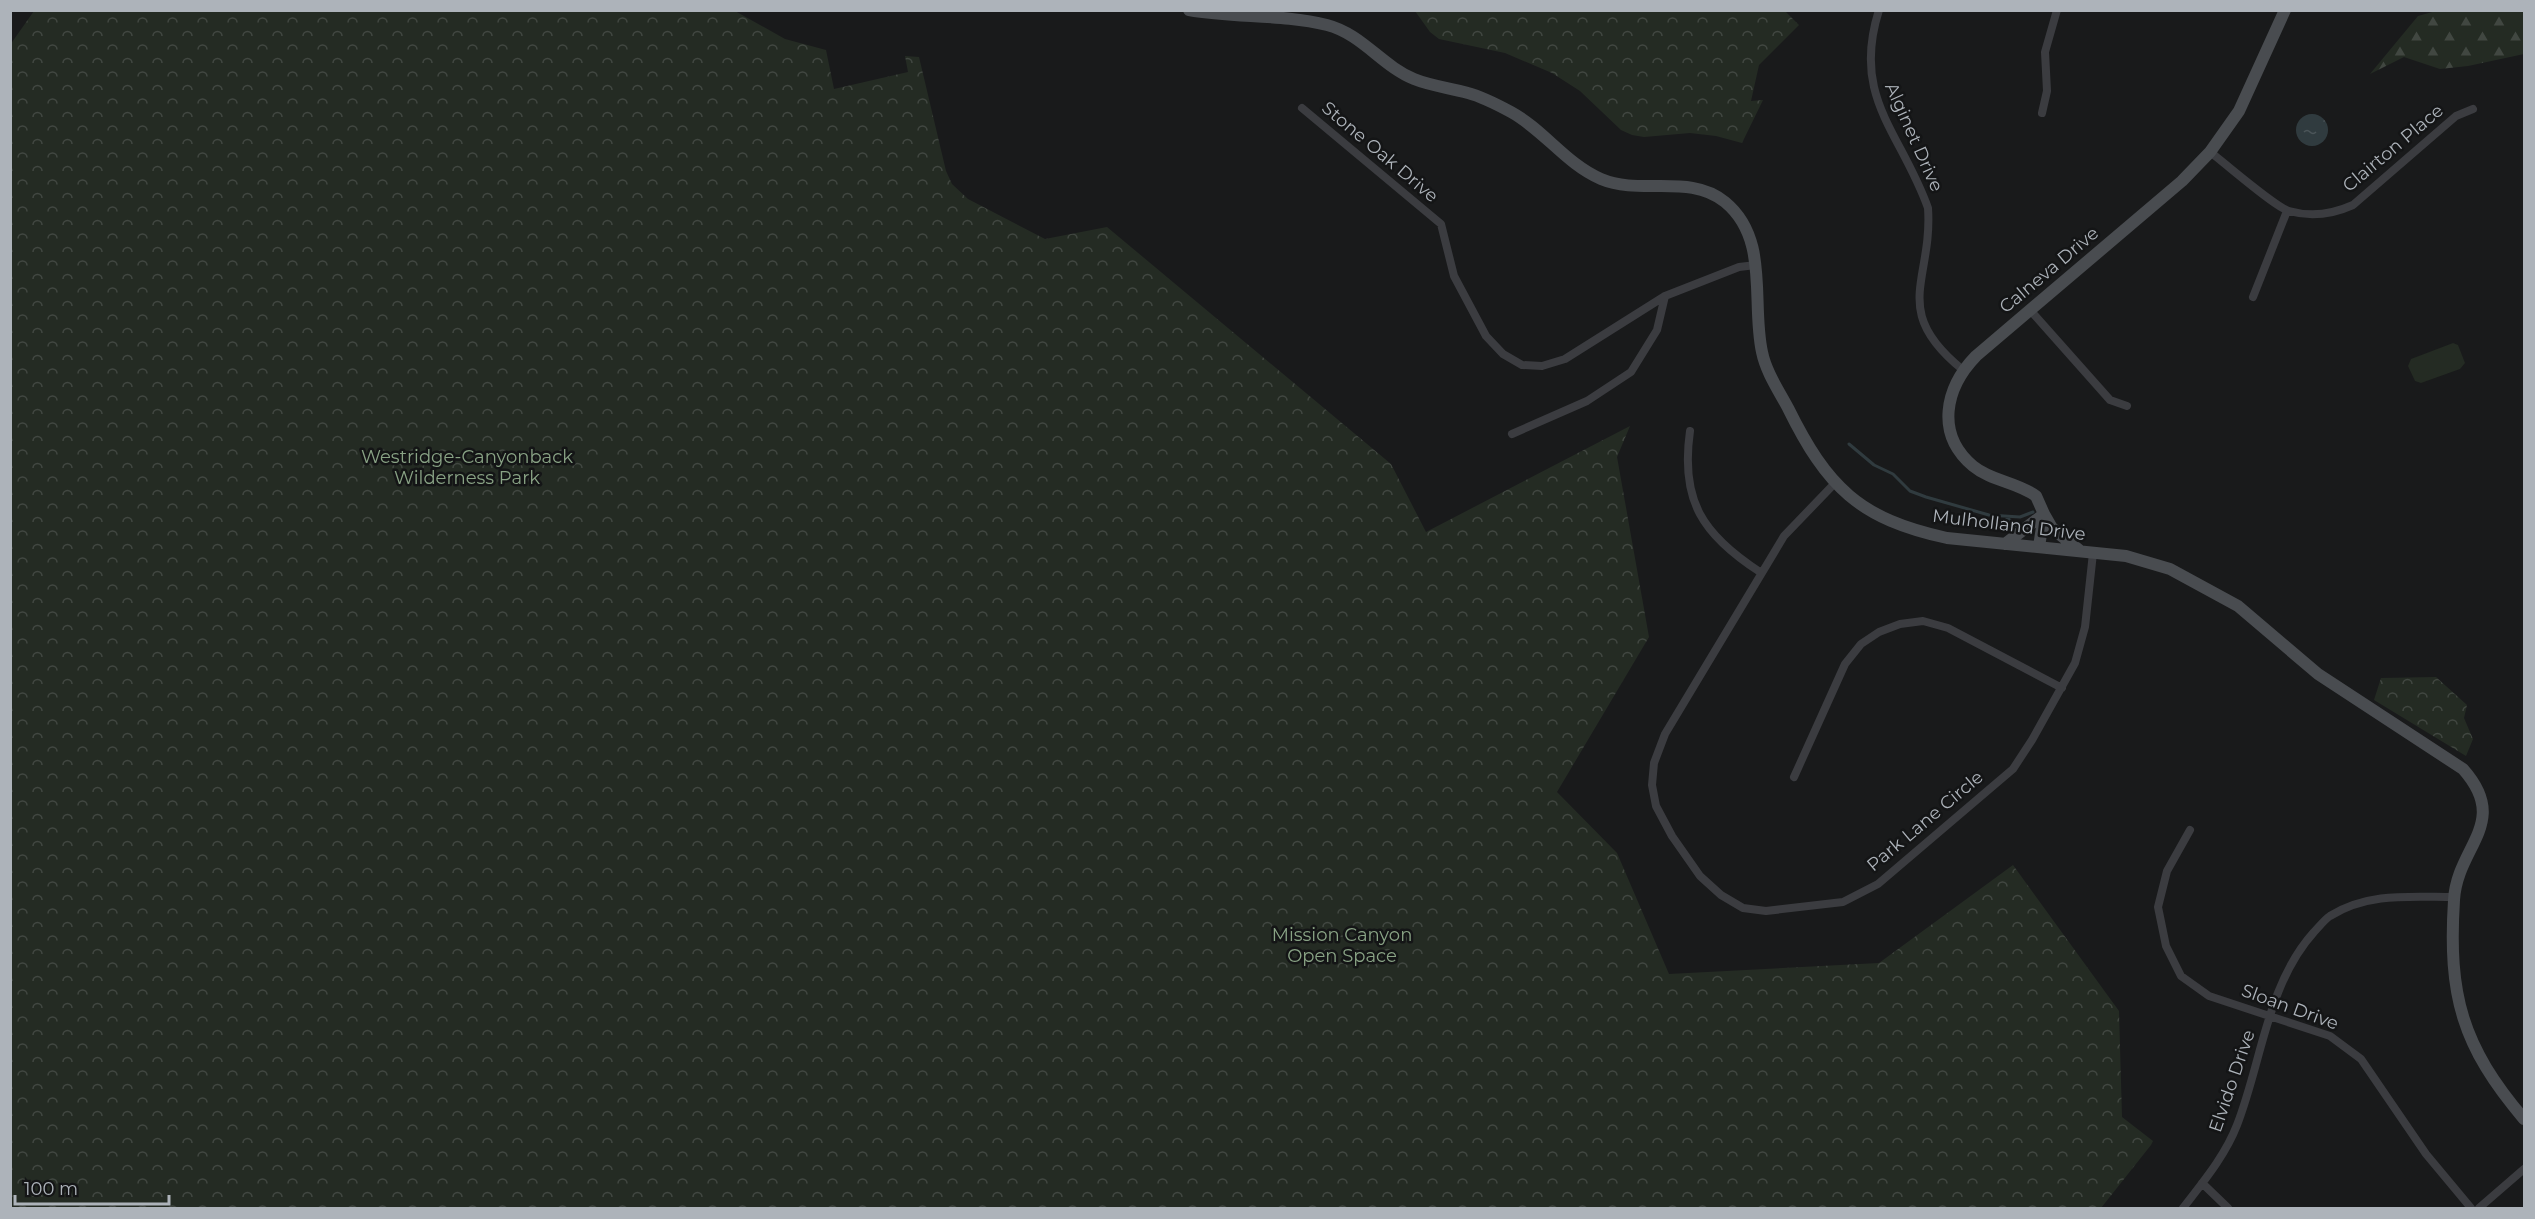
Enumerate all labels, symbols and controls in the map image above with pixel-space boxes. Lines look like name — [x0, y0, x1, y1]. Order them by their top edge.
street label: Alginet Drive — [1880, 79, 1948, 195]
street label: Stone Oak Drive — [1317, 97, 1443, 207]
street label: Clairton Place — [2338, 99, 2448, 197]
street label: Calneva Drive — [1995, 222, 2103, 318]
park label: Westridge-Canyonback Wilderness Park — [361, 446, 573, 489]
street label: Mulholland Drive — [1931, 505, 2087, 545]
street label: Park Lane Circle — [1862, 766, 1988, 876]
park label: Mission Canyon Open Space — [1272, 924, 1412, 967]
street label: Sloan Drive — [2238, 979, 2342, 1035]
street label: Elvido Drive — [2204, 1027, 2260, 1135]
scale bar — [15, 1168, 170, 1206]
text: 100 m — [24, 1178, 78, 1200]

